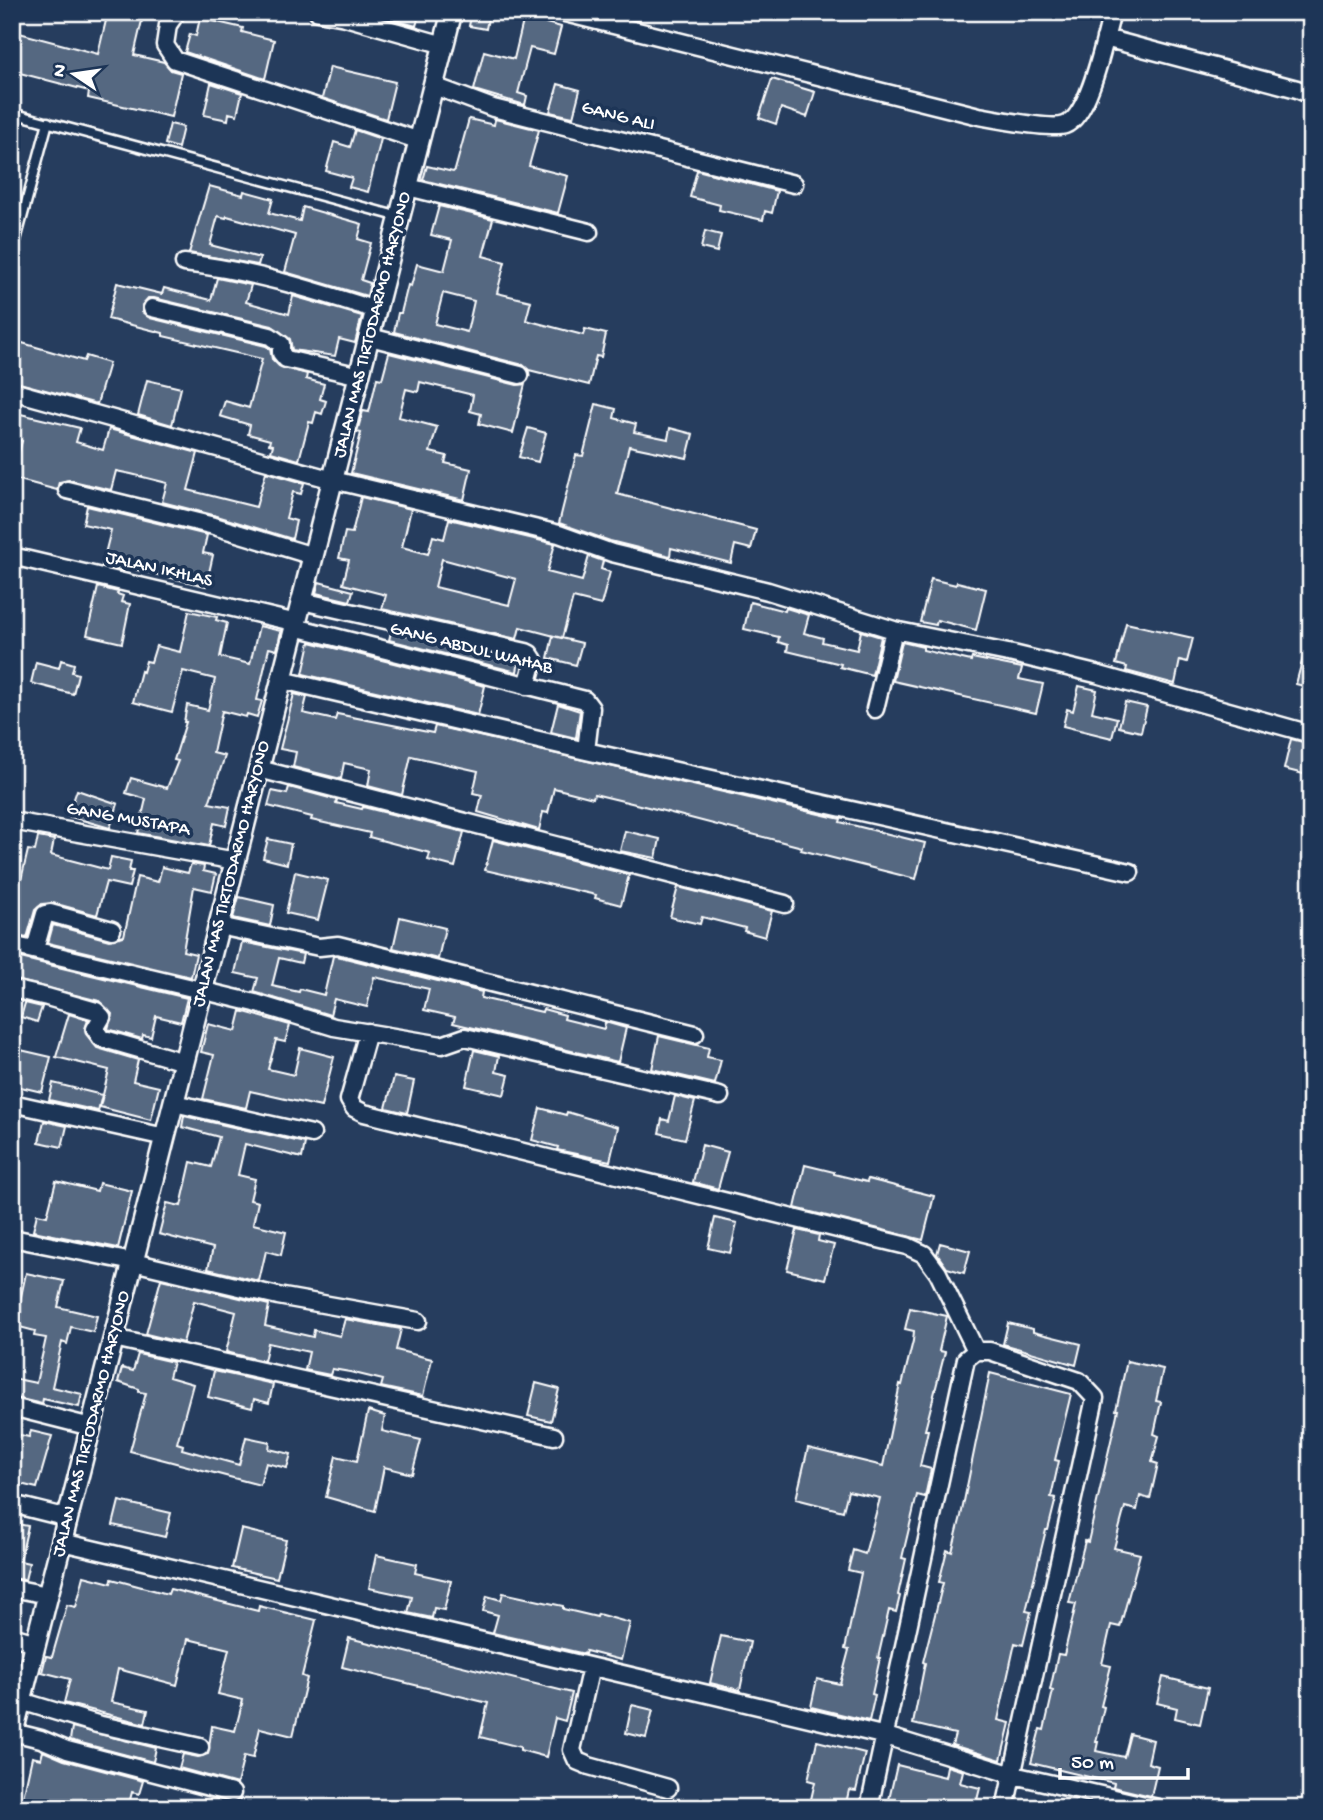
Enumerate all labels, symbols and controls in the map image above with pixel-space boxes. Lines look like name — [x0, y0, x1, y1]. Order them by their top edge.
north arrow — [38, 38, 108, 108]
text: N — [48, 62, 73, 80]
street label: GANG ALI — [579, 97, 657, 137]
street label: JALAN MAS TIRTODARMO HARYONO — [329, 189, 417, 460]
street label: JALAN IKHLAS — [103, 547, 215, 594]
street label: GANG ABDUL WAHAB — [387, 618, 556, 681]
street label: JALAN MAS TIRTODARMO HARYONO — [188, 738, 276, 1009]
street label: GANG MUSTAPA — [64, 798, 193, 843]
street label: JALAN MAS TIRTODARMO HARYONO — [48, 1288, 136, 1559]
scale bar — [1060, 1736, 1188, 1780]
text: 50 m — [1071, 1752, 1114, 1777]

